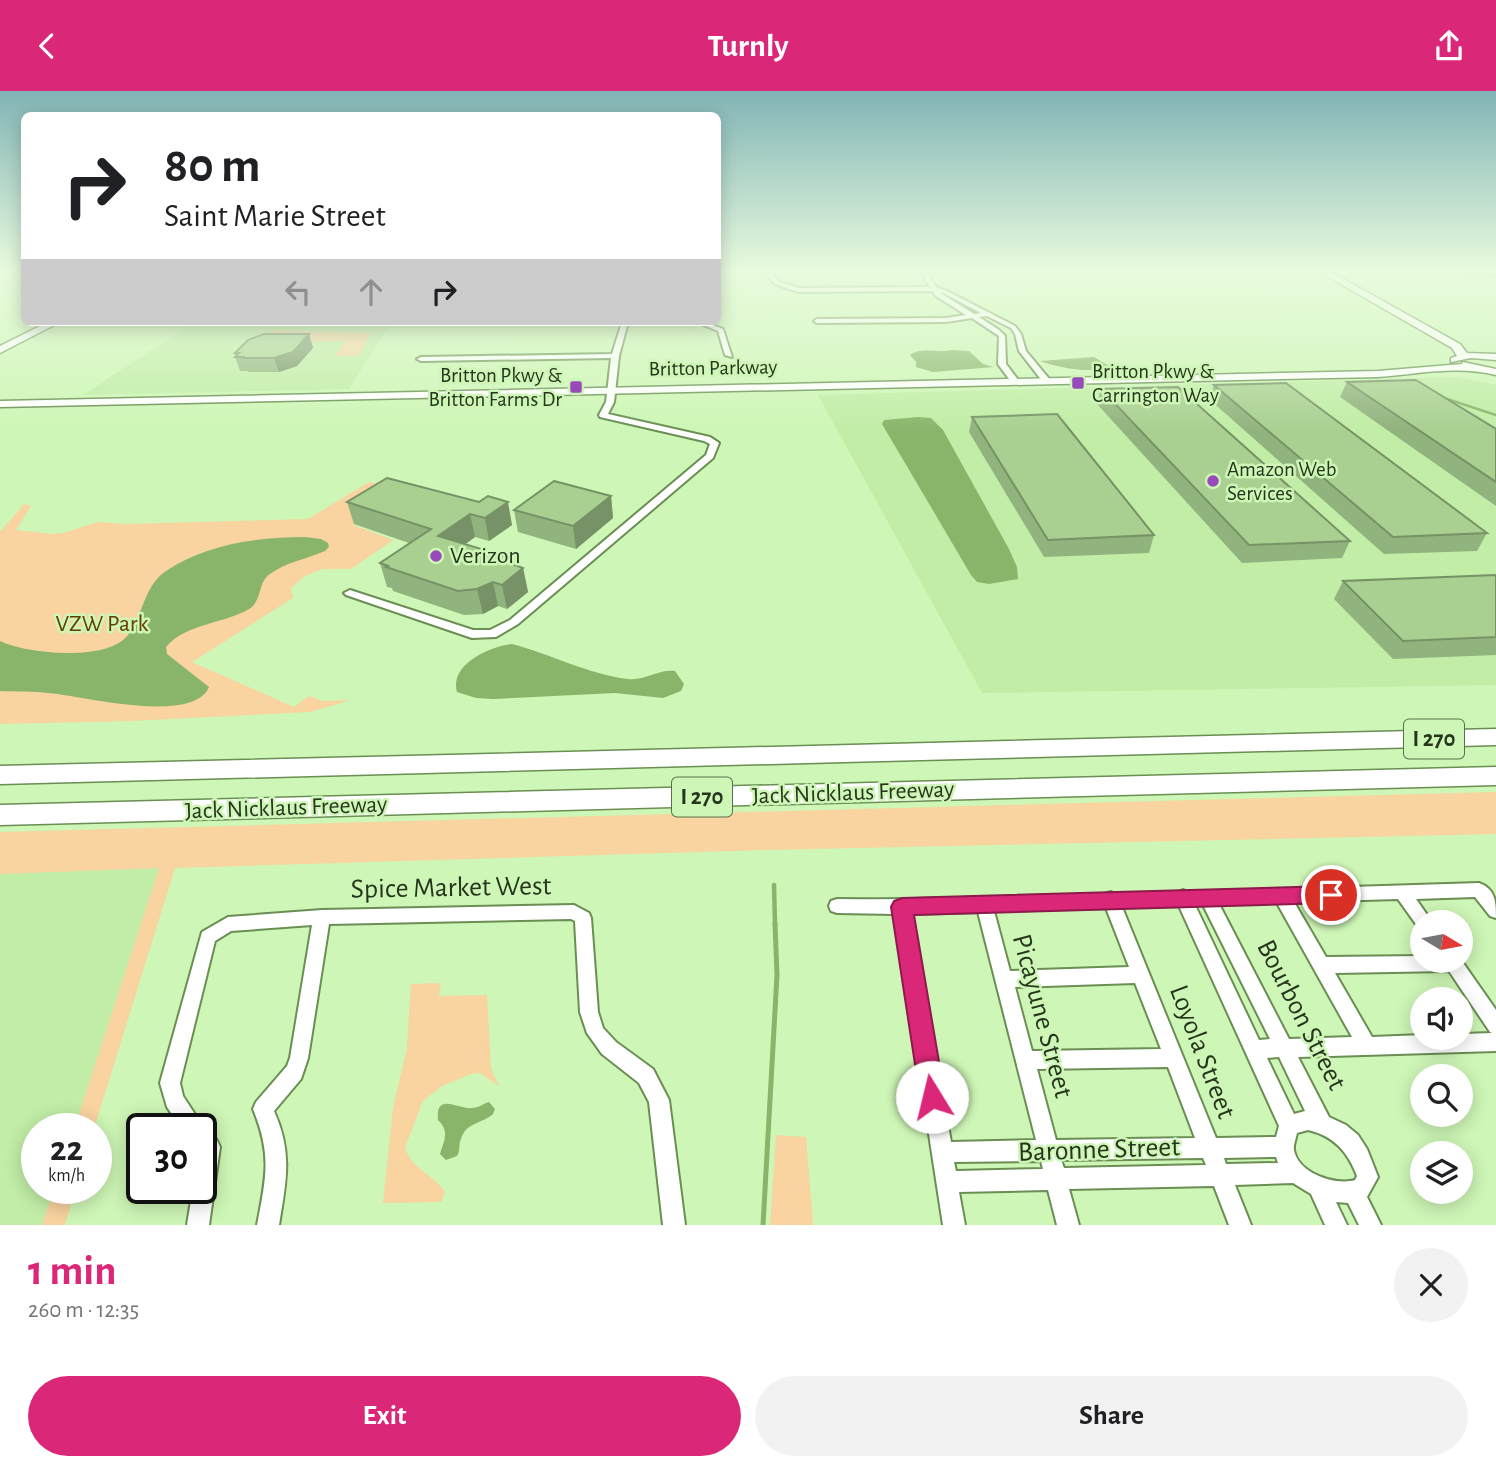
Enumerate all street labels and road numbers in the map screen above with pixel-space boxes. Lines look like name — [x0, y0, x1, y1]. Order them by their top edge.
street label: Britton Parkway — [648, 356, 778, 380]
road number: I 270 — [1404, 719, 1464, 759]
road number: I 270 — [672, 777, 732, 817]
street label: Jack Nicklaus Freeway — [751, 777, 955, 809]
street label: Jack Nicklaus Freeway — [184, 792, 388, 824]
street label: Spice Market West — [350, 872, 552, 904]
street label: Picayune Street — [1007, 931, 1077, 1101]
street label: Bourbon Street — [1251, 935, 1351, 1095]
street label: Loyola Street — [1164, 981, 1240, 1123]
street label: Baronne Street — [1017, 1133, 1181, 1167]

